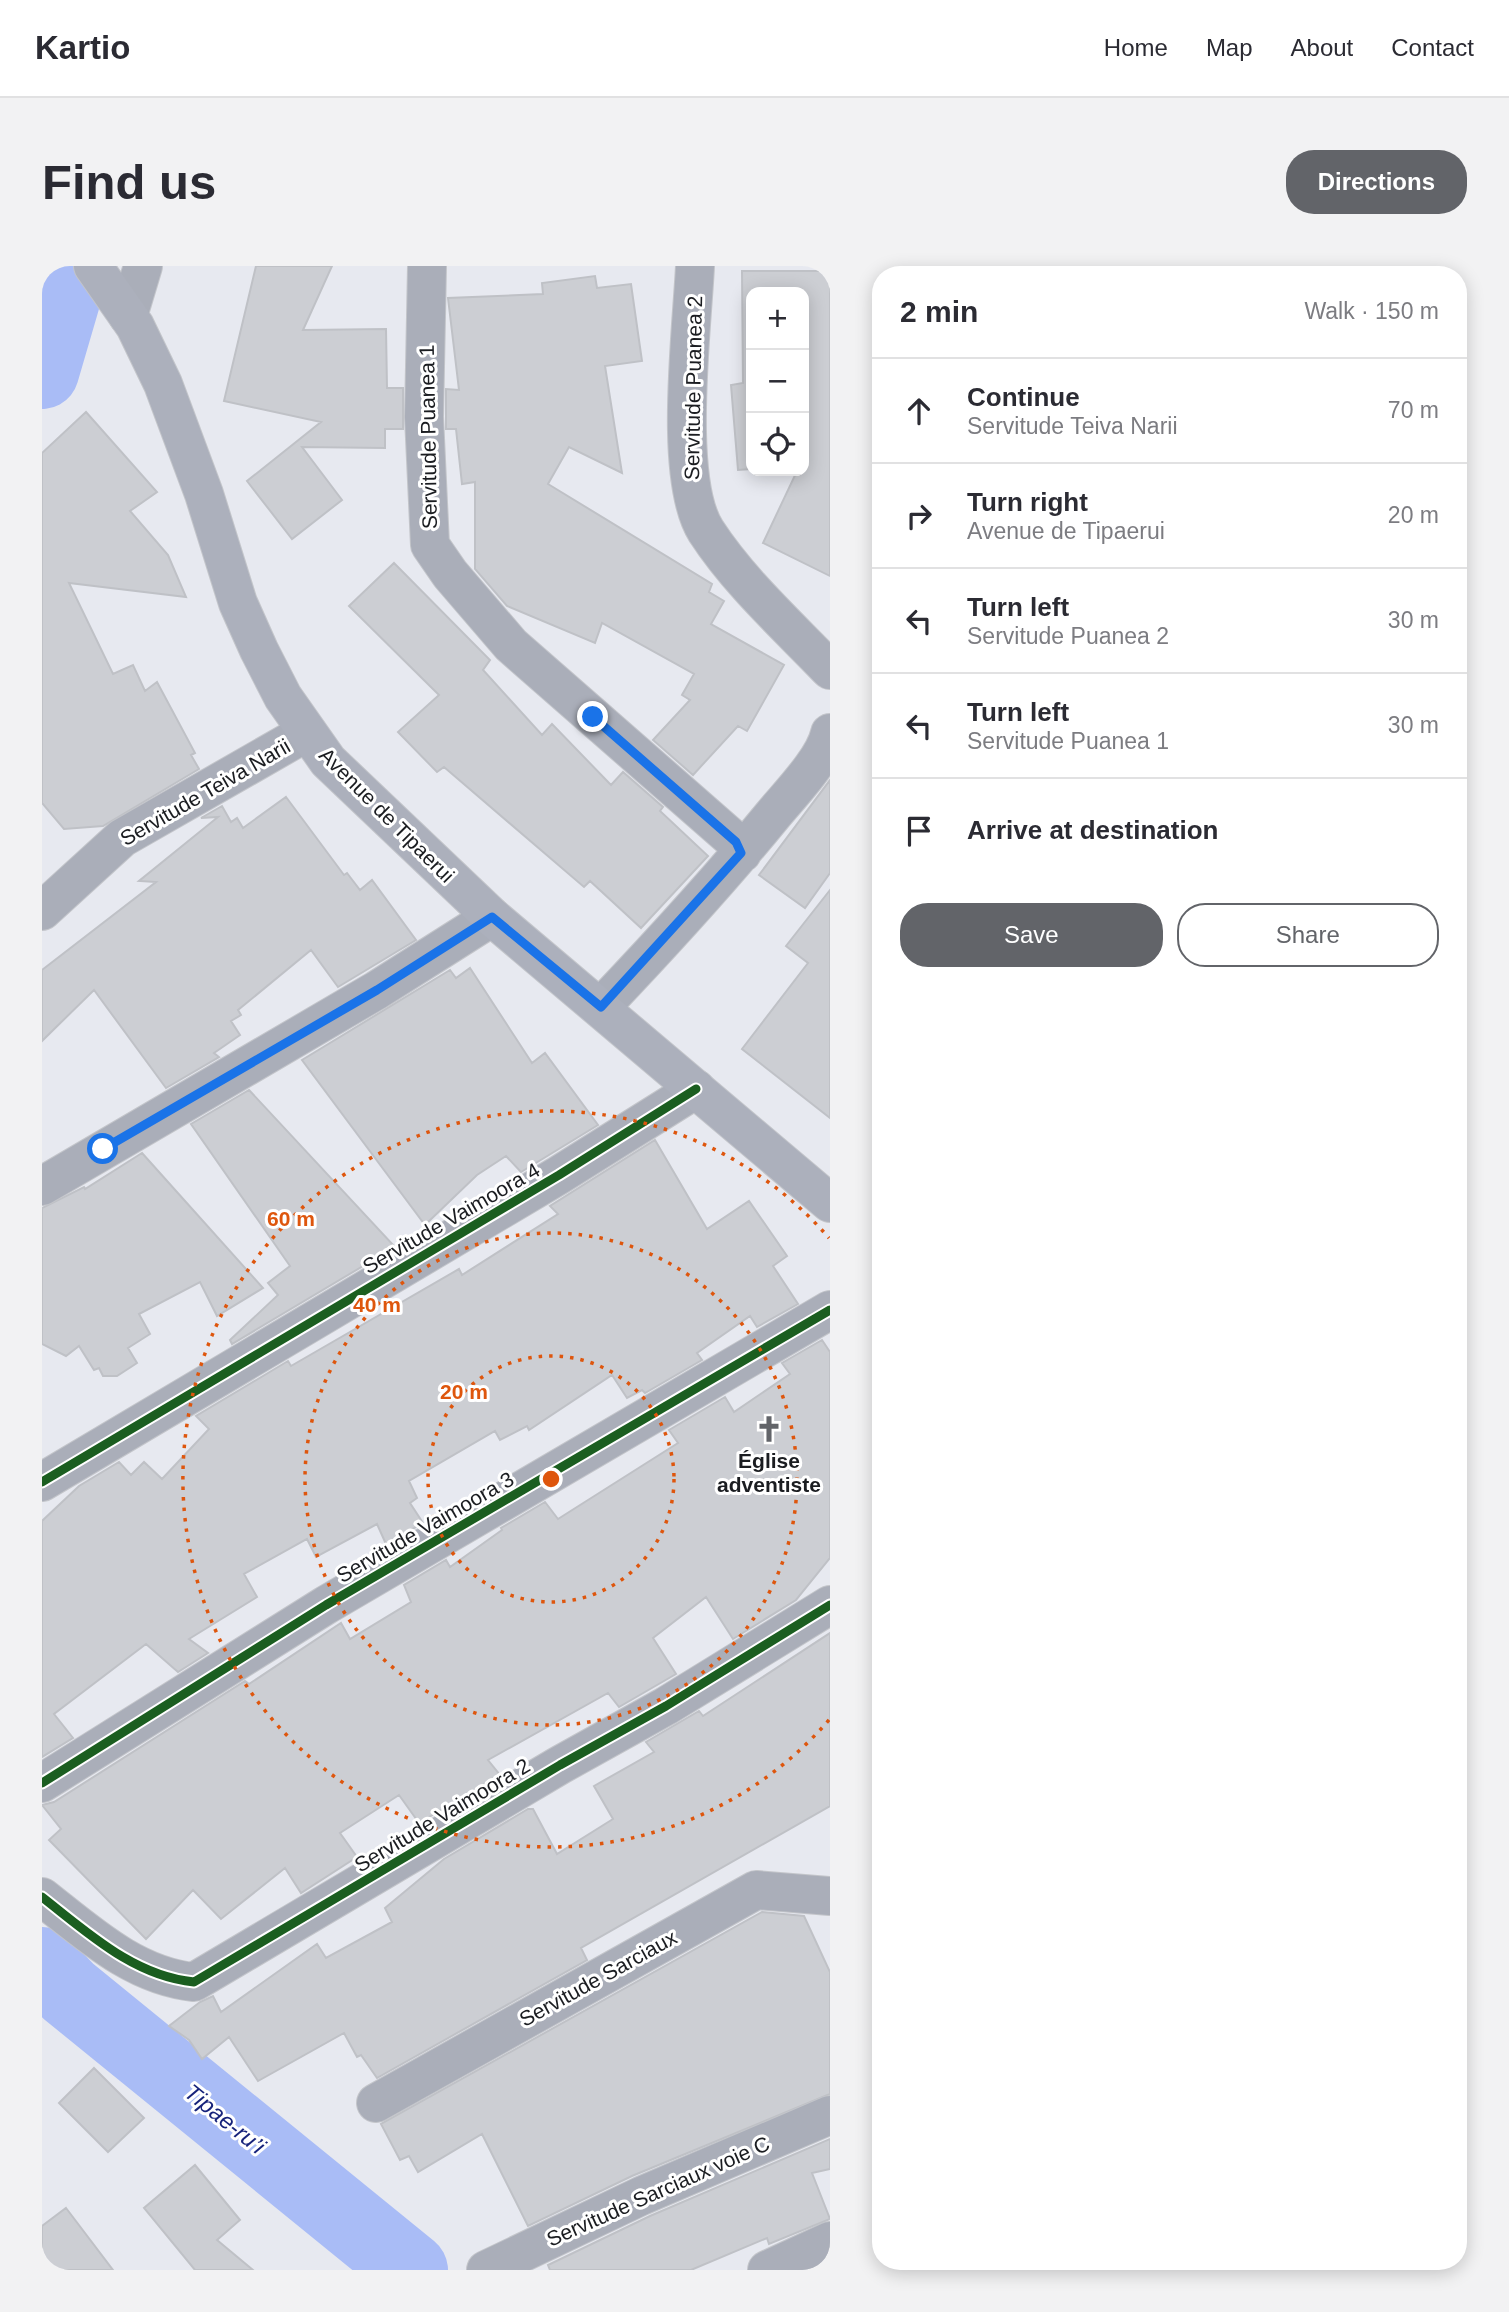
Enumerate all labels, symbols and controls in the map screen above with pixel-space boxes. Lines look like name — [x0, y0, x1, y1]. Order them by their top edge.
text: Kartio — [35, 29, 130, 66]
text: Home — [1104, 34, 1168, 61]
text: Map — [1206, 34, 1253, 61]
text: About — [1291, 34, 1353, 61]
text: Contact — [1391, 34, 1474, 61]
button: Directions — [1286, 150, 1467, 214]
text: Find us — [42, 155, 216, 209]
map controls — [746, 287, 809, 476]
button: + — [746, 287, 809, 350]
text: 2 min — [900, 295, 978, 328]
street label: Servitude Puanea 2 — [680, 296, 706, 480]
text: Walk · 150 m — [1304, 298, 1439, 324]
street label: Servitude Puanea 1 — [415, 345, 441, 529]
button: − — [746, 350, 809, 413]
text: Continue — [967, 382, 1080, 412]
icon: ahead — [900, 392, 938, 430]
text: 70 m — [1388, 397, 1439, 423]
button: locate — [746, 413, 809, 476]
text: Servitude Teiva Narii — [967, 413, 1178, 439]
text: Turn right — [967, 487, 1088, 517]
icon: right — [900, 497, 938, 535]
text: 20 m — [1388, 502, 1439, 528]
text: Avenue de Tipaerui — [967, 518, 1165, 544]
text: Turn left — [967, 592, 1069, 622]
icon: left — [900, 602, 938, 640]
text: 30 m — [1388, 607, 1439, 633]
text: Servitude Puanea 2 — [967, 623, 1169, 649]
text: Turn left — [967, 697, 1069, 727]
route end — [577, 701, 608, 732]
icon: left — [900, 707, 938, 745]
text: 30 m — [1388, 712, 1439, 738]
text: Servitude Puanea 1 — [967, 728, 1169, 754]
street label: Servitude Teiva Narii — [116, 734, 294, 850]
street label: Avenue de Tipaerui — [315, 743, 459, 887]
icon: arrive — [900, 812, 938, 850]
text: Arrive at destination — [967, 815, 1218, 845]
button: Save — [900, 903, 1163, 967]
button: Share — [1177, 903, 1439, 967]
route start — [87, 1133, 118, 1164]
street label: Servitude Vaimoora 4 — [358, 1158, 544, 1278]
text: 60 m — [267, 1207, 315, 1230]
text: 40 m — [353, 1293, 401, 1316]
text: 20 m — [440, 1380, 488, 1403]
church icon: Église adventiste — [754, 1414, 784, 1444]
place label: Église adventiste — [717, 1449, 821, 1496]
street label: Servitude Vaimoora 3 — [332, 1467, 518, 1587]
centre of rings — [539, 1467, 563, 1491]
street label: Servitude Vaimoora 2 — [350, 1754, 534, 1876]
street label: Servitude Sarciaux — [515, 1925, 681, 2031]
water label: Tipae-ru’i — [180, 2079, 271, 2160]
street label: Servitude Sarciaux voie C — [543, 2131, 773, 2251]

